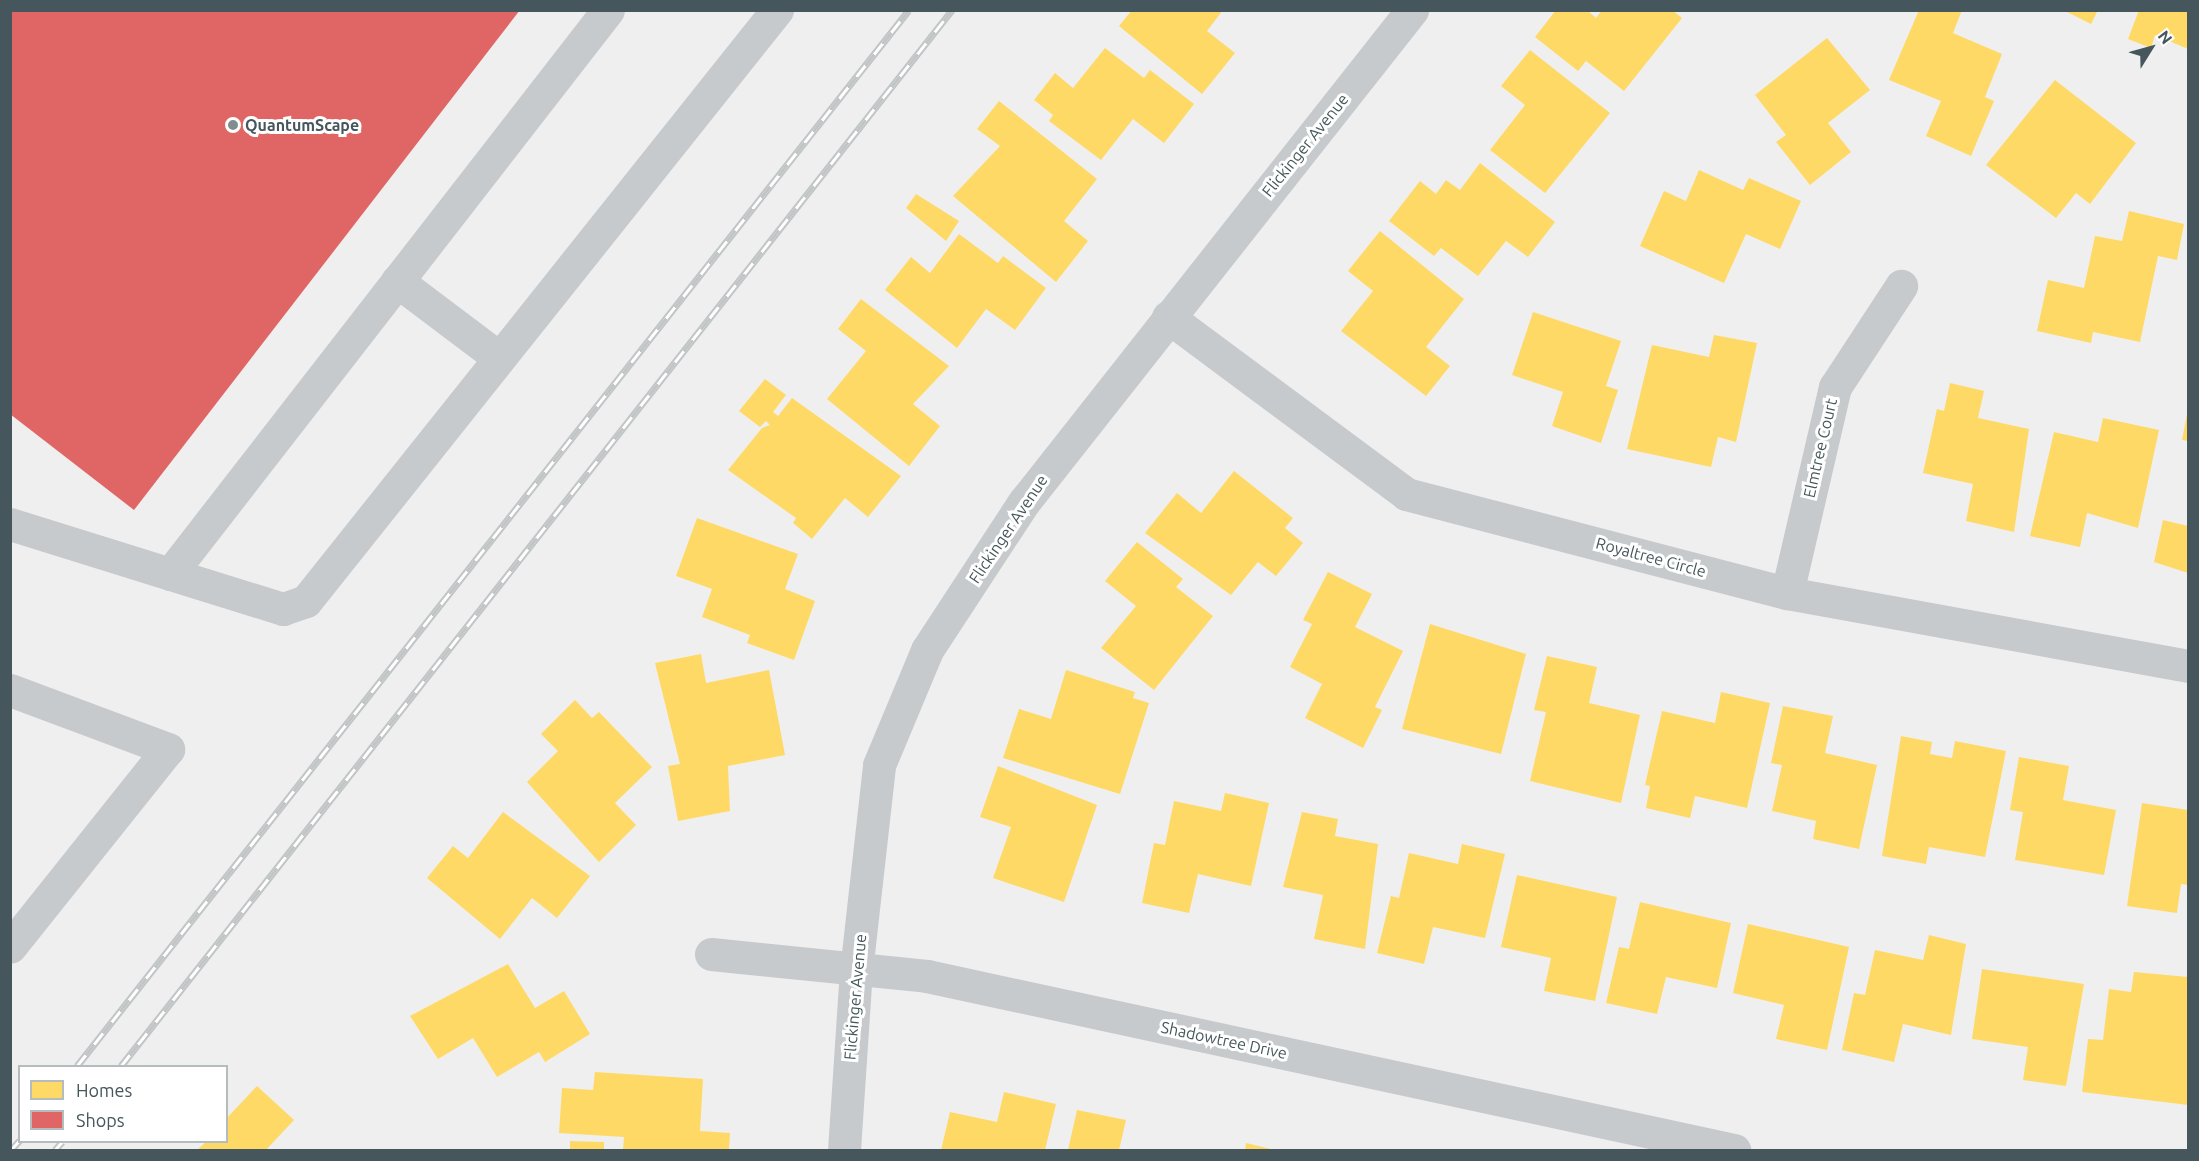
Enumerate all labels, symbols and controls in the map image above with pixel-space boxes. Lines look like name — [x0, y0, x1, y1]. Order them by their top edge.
north arrow — [2121, 18, 2181, 78]
text: N — [2155, 27, 2176, 47]
street label: Flickinger Avenue — [1258, 90, 1352, 200]
place label: QuantumScape — [245, 115, 359, 135]
marker: QuantumScape — [226, 118, 240, 132]
street label: Elmtree Court — [1799, 396, 1841, 500]
street label: Flickinger Avenue — [965, 471, 1051, 587]
street label: Royaltree Circle — [1594, 533, 1708, 581]
street label: Flickinger Avenue — [840, 933, 870, 1061]
street label: Shadowtree Drive — [1159, 1017, 1289, 1063]
legend — [18, 1065, 228, 1143]
text: Homes — [76, 1080, 132, 1100]
text: Shops — [76, 1110, 125, 1130]

